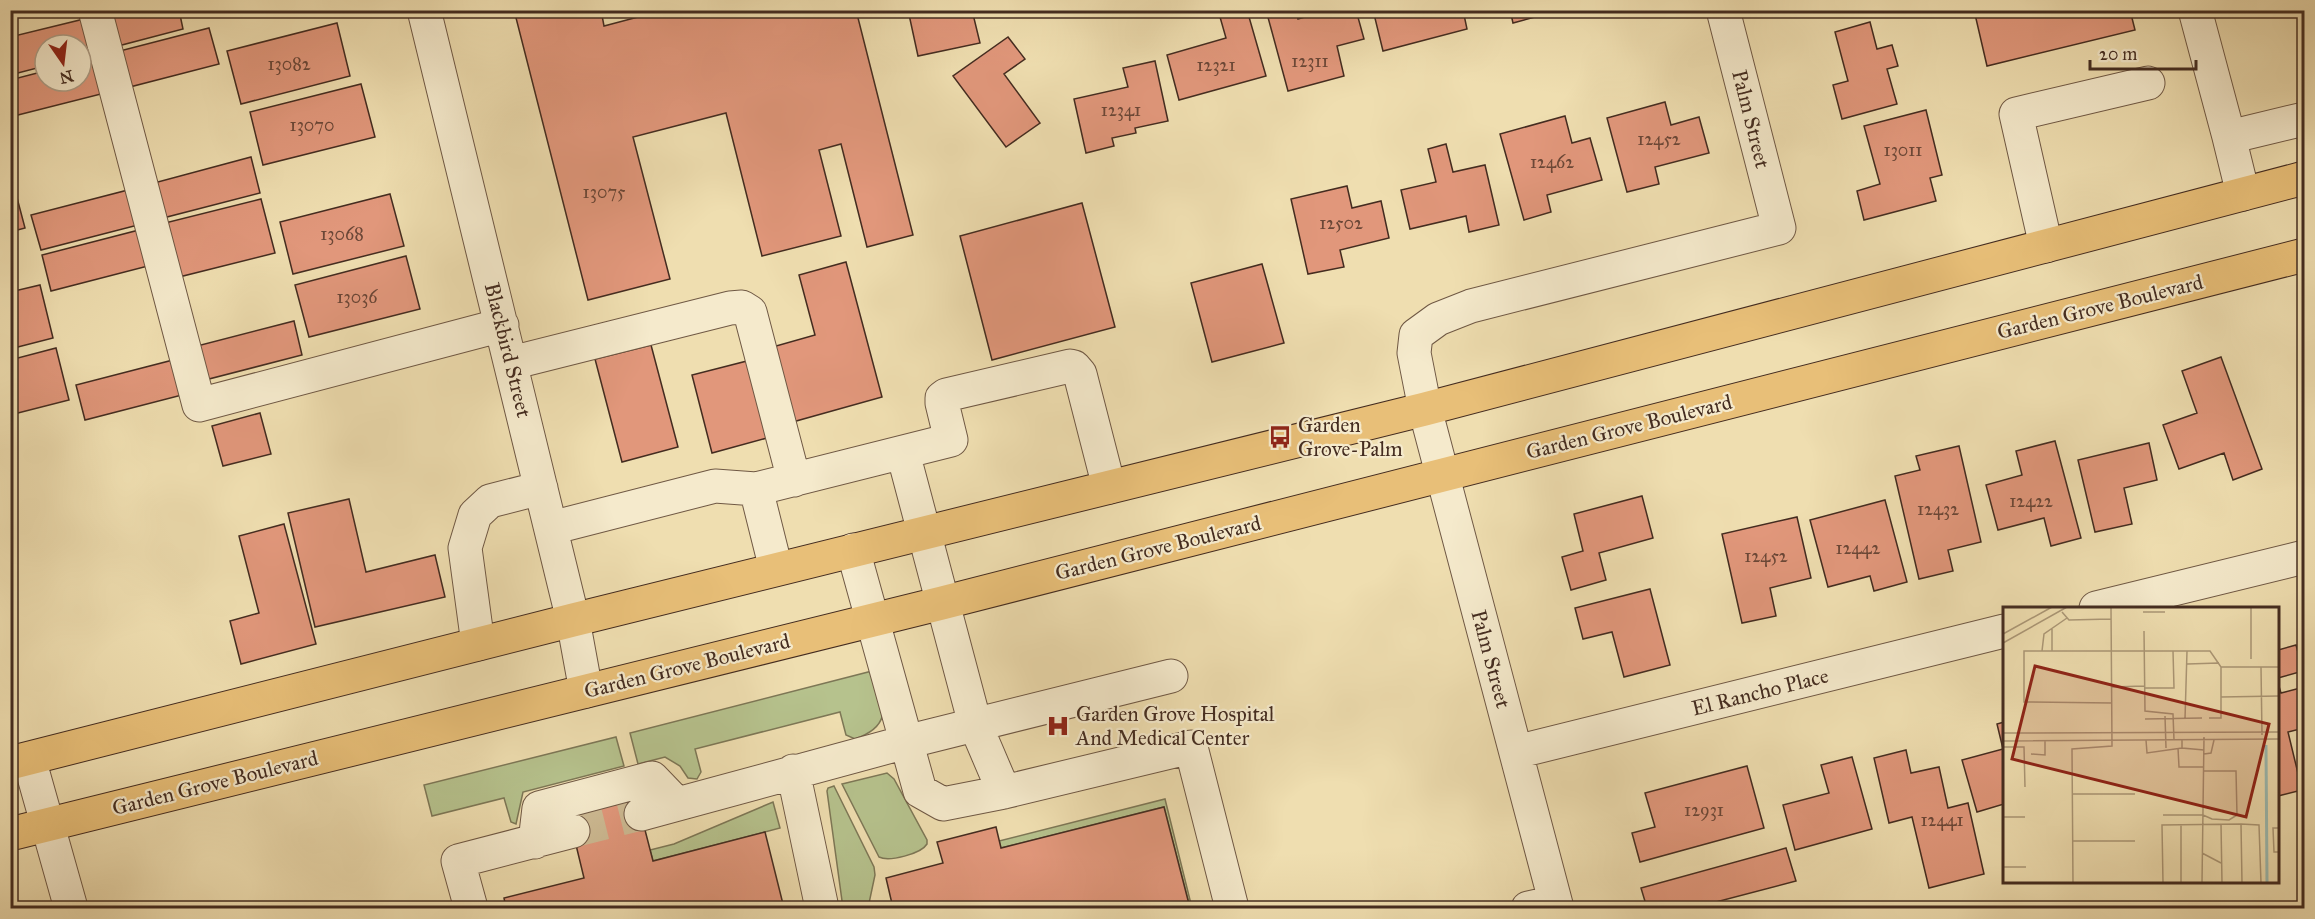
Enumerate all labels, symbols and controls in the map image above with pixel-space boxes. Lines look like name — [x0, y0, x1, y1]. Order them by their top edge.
north arrow — [33, 33, 93, 93]
scale bar — [2090, 33, 2196, 71]
text: 20 m — [2099, 43, 2137, 65]
house number: 12311 — [1291, 50, 1329, 72]
house number: 13082 — [267, 53, 311, 75]
house number: 12321 — [1196, 54, 1236, 76]
text: N — [57, 66, 75, 88]
street label: Palm Street — [1726, 67, 1776, 171]
house number: 12341 — [1101, 99, 1141, 121]
house number: 13070 — [290, 114, 334, 136]
house number: 12452 — [1637, 128, 1681, 150]
house number: 13011 — [1884, 139, 1922, 161]
house number: 12462 — [1530, 151, 1574, 173]
house number: 13075 — [583, 181, 626, 203]
house number: 12502 — [1319, 212, 1363, 234]
house number: 13068 — [320, 223, 364, 245]
street label: Garden Grove Boulevard — [1994, 269, 2206, 345]
street label: Blackbird Street — [479, 280, 537, 421]
house number: 13036 — [336, 286, 378, 308]
street label: Garden Grove Boulevard — [1523, 389, 1735, 465]
place label: Garden Grove-Palm — [1298, 412, 1403, 462]
bus stop icon: Garden Grove-Palm — [1267, 424, 1293, 450]
house number: 12422 — [2009, 490, 2053, 512]
house number: 12432 — [1917, 498, 1959, 520]
street label: Garden Grove Boulevard — [1052, 510, 1264, 586]
house number: 12442 — [1836, 537, 1881, 559]
house number: 12452 — [1744, 545, 1788, 567]
street label: Palm Street — [1465, 607, 1517, 711]
inset map — [2003, 607, 2279, 883]
street label: Garden Grove Boulevard — [581, 628, 793, 704]
street label: El Rancho Place — [1689, 662, 1831, 722]
place label: Garden Grove Hospital And Medical Center — [1075, 701, 1275, 751]
hospital icon: Garden Grove Hospital And Medical Center — [1045, 713, 1071, 739]
street label: Garden Grove Boulevard — [109, 745, 321, 821]
house number: 12931 — [1684, 799, 1724, 821]
house number: 12441 — [1920, 809, 1964, 831]

